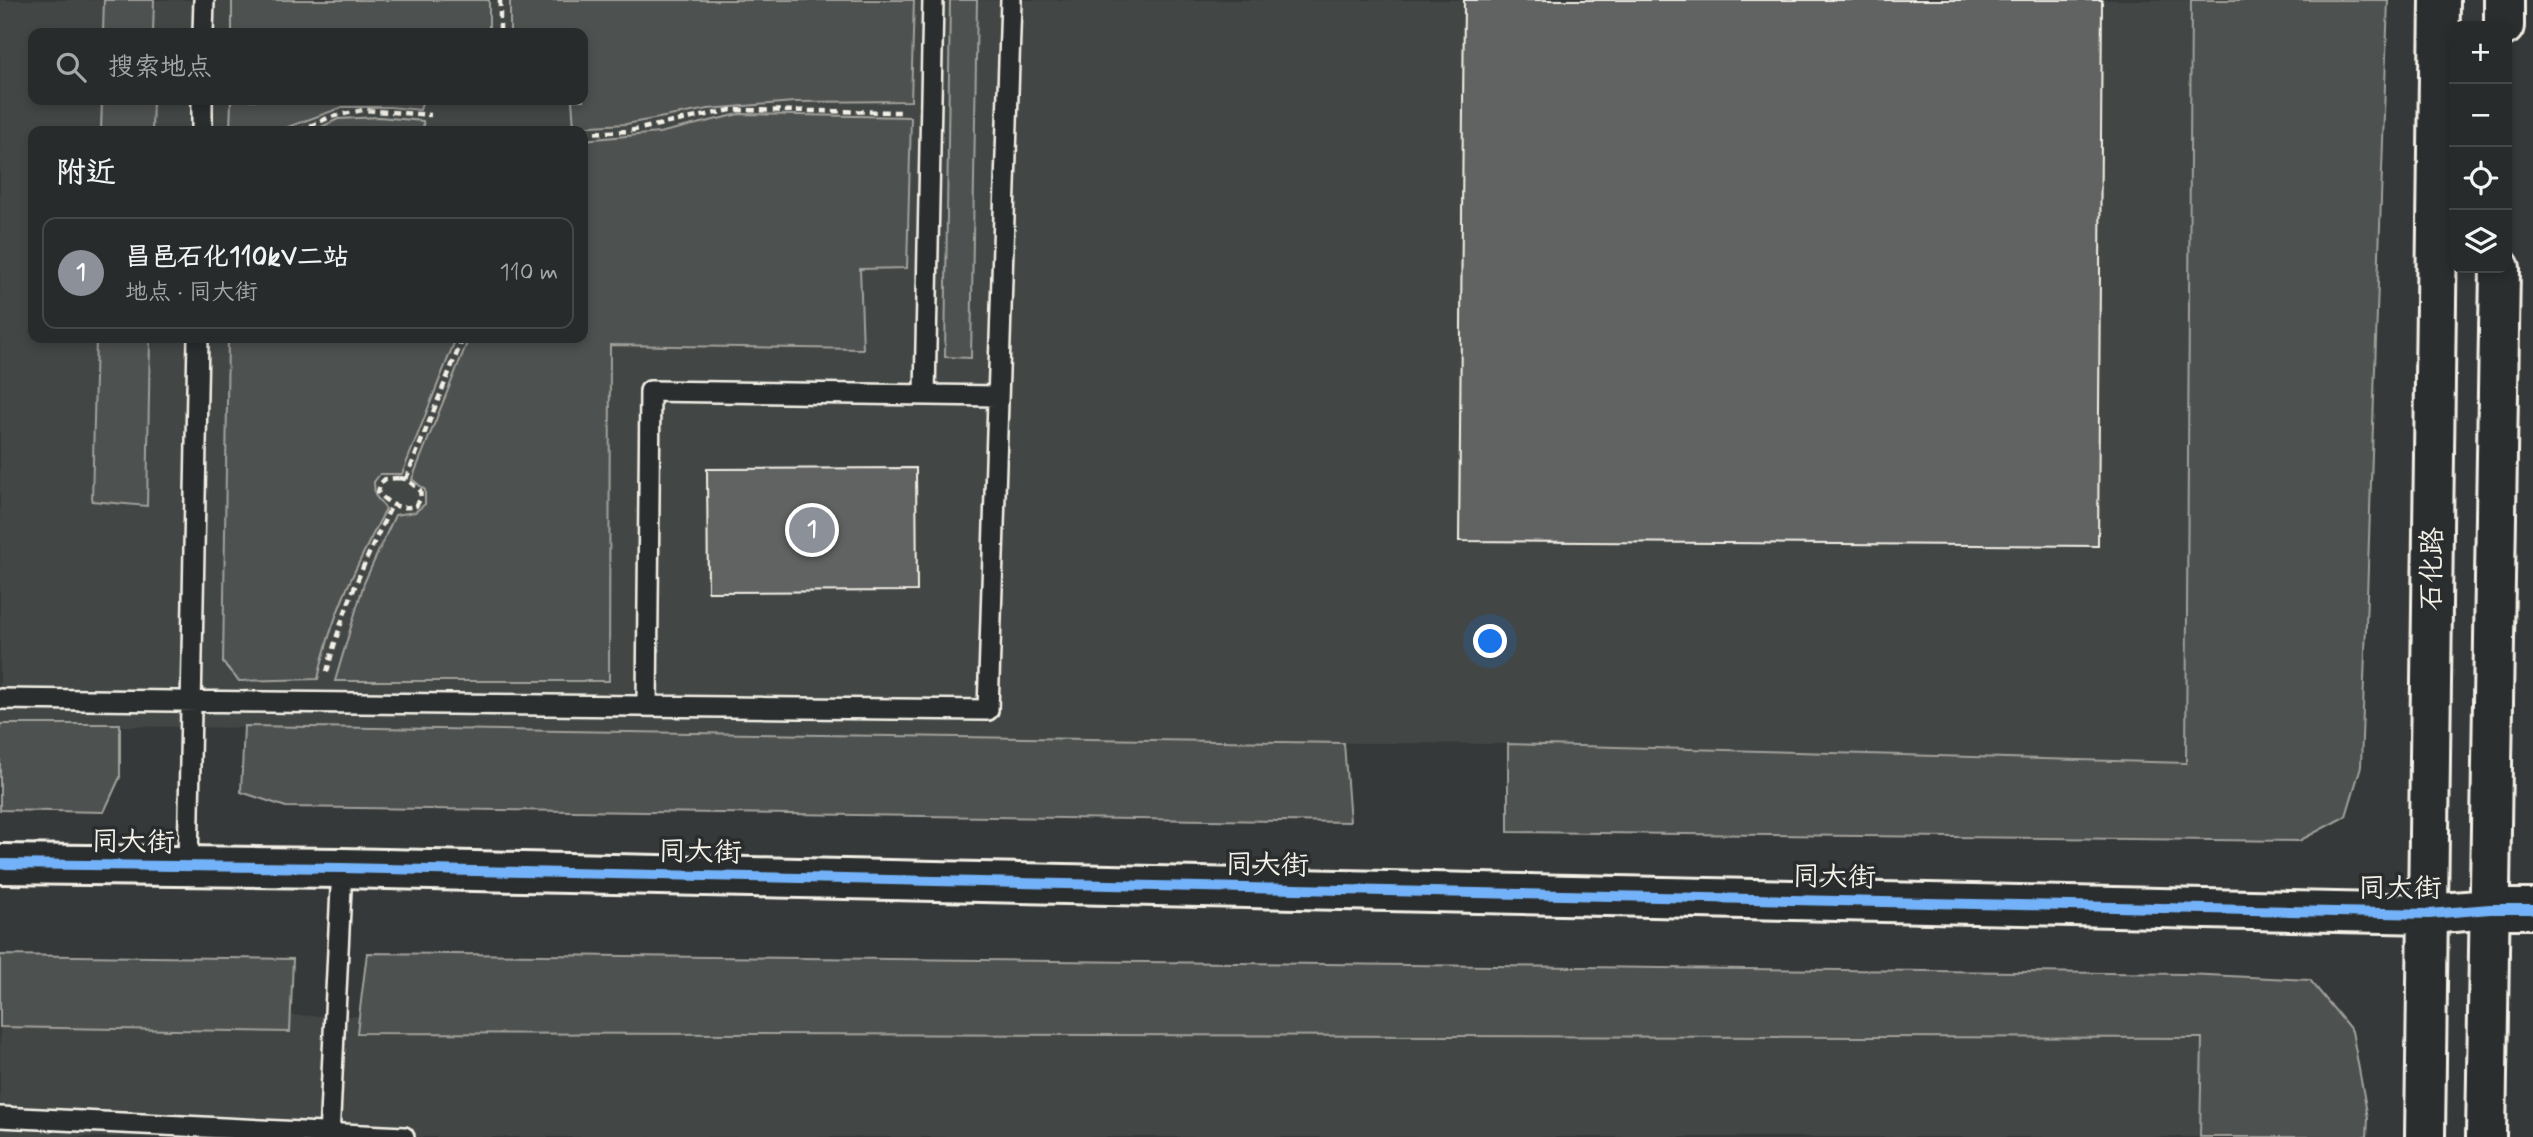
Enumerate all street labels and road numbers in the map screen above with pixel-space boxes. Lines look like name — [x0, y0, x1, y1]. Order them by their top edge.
street label: 石化路 — [2414, 527, 2452, 611]
street label: 同大街 — [91, 824, 175, 862]
street label: 同大街 — [658, 834, 742, 872]
street label: 同大街 — [1225, 847, 1309, 885]
street label: 同大街 — [1792, 859, 1876, 897]
street label: 同大街 — [2358, 871, 2442, 908]

